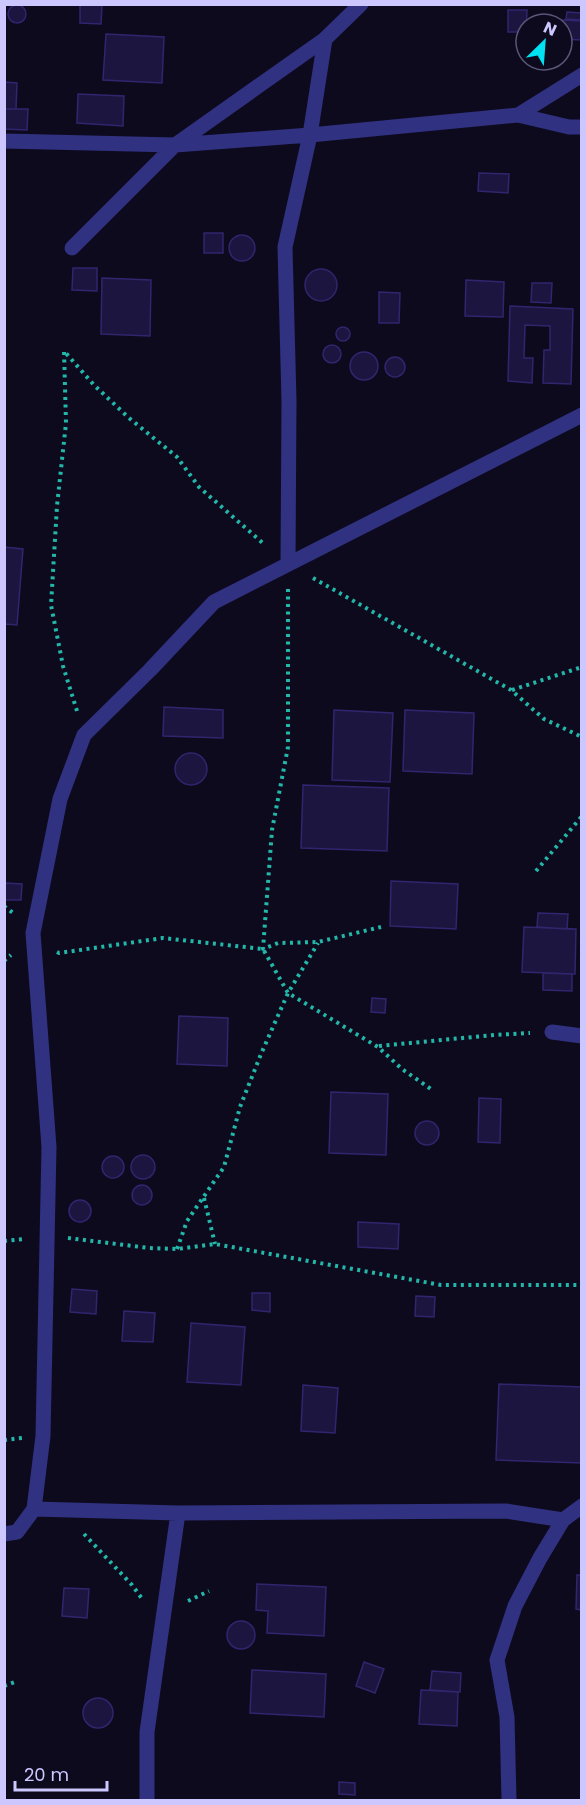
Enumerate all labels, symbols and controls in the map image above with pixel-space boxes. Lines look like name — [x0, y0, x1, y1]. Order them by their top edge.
north arrow — [514, 12, 574, 72]
text: N — [540, 16, 560, 42]
scale bar — [15, 1754, 106, 1792]
text: 20 m — [24, 1762, 69, 1787]

